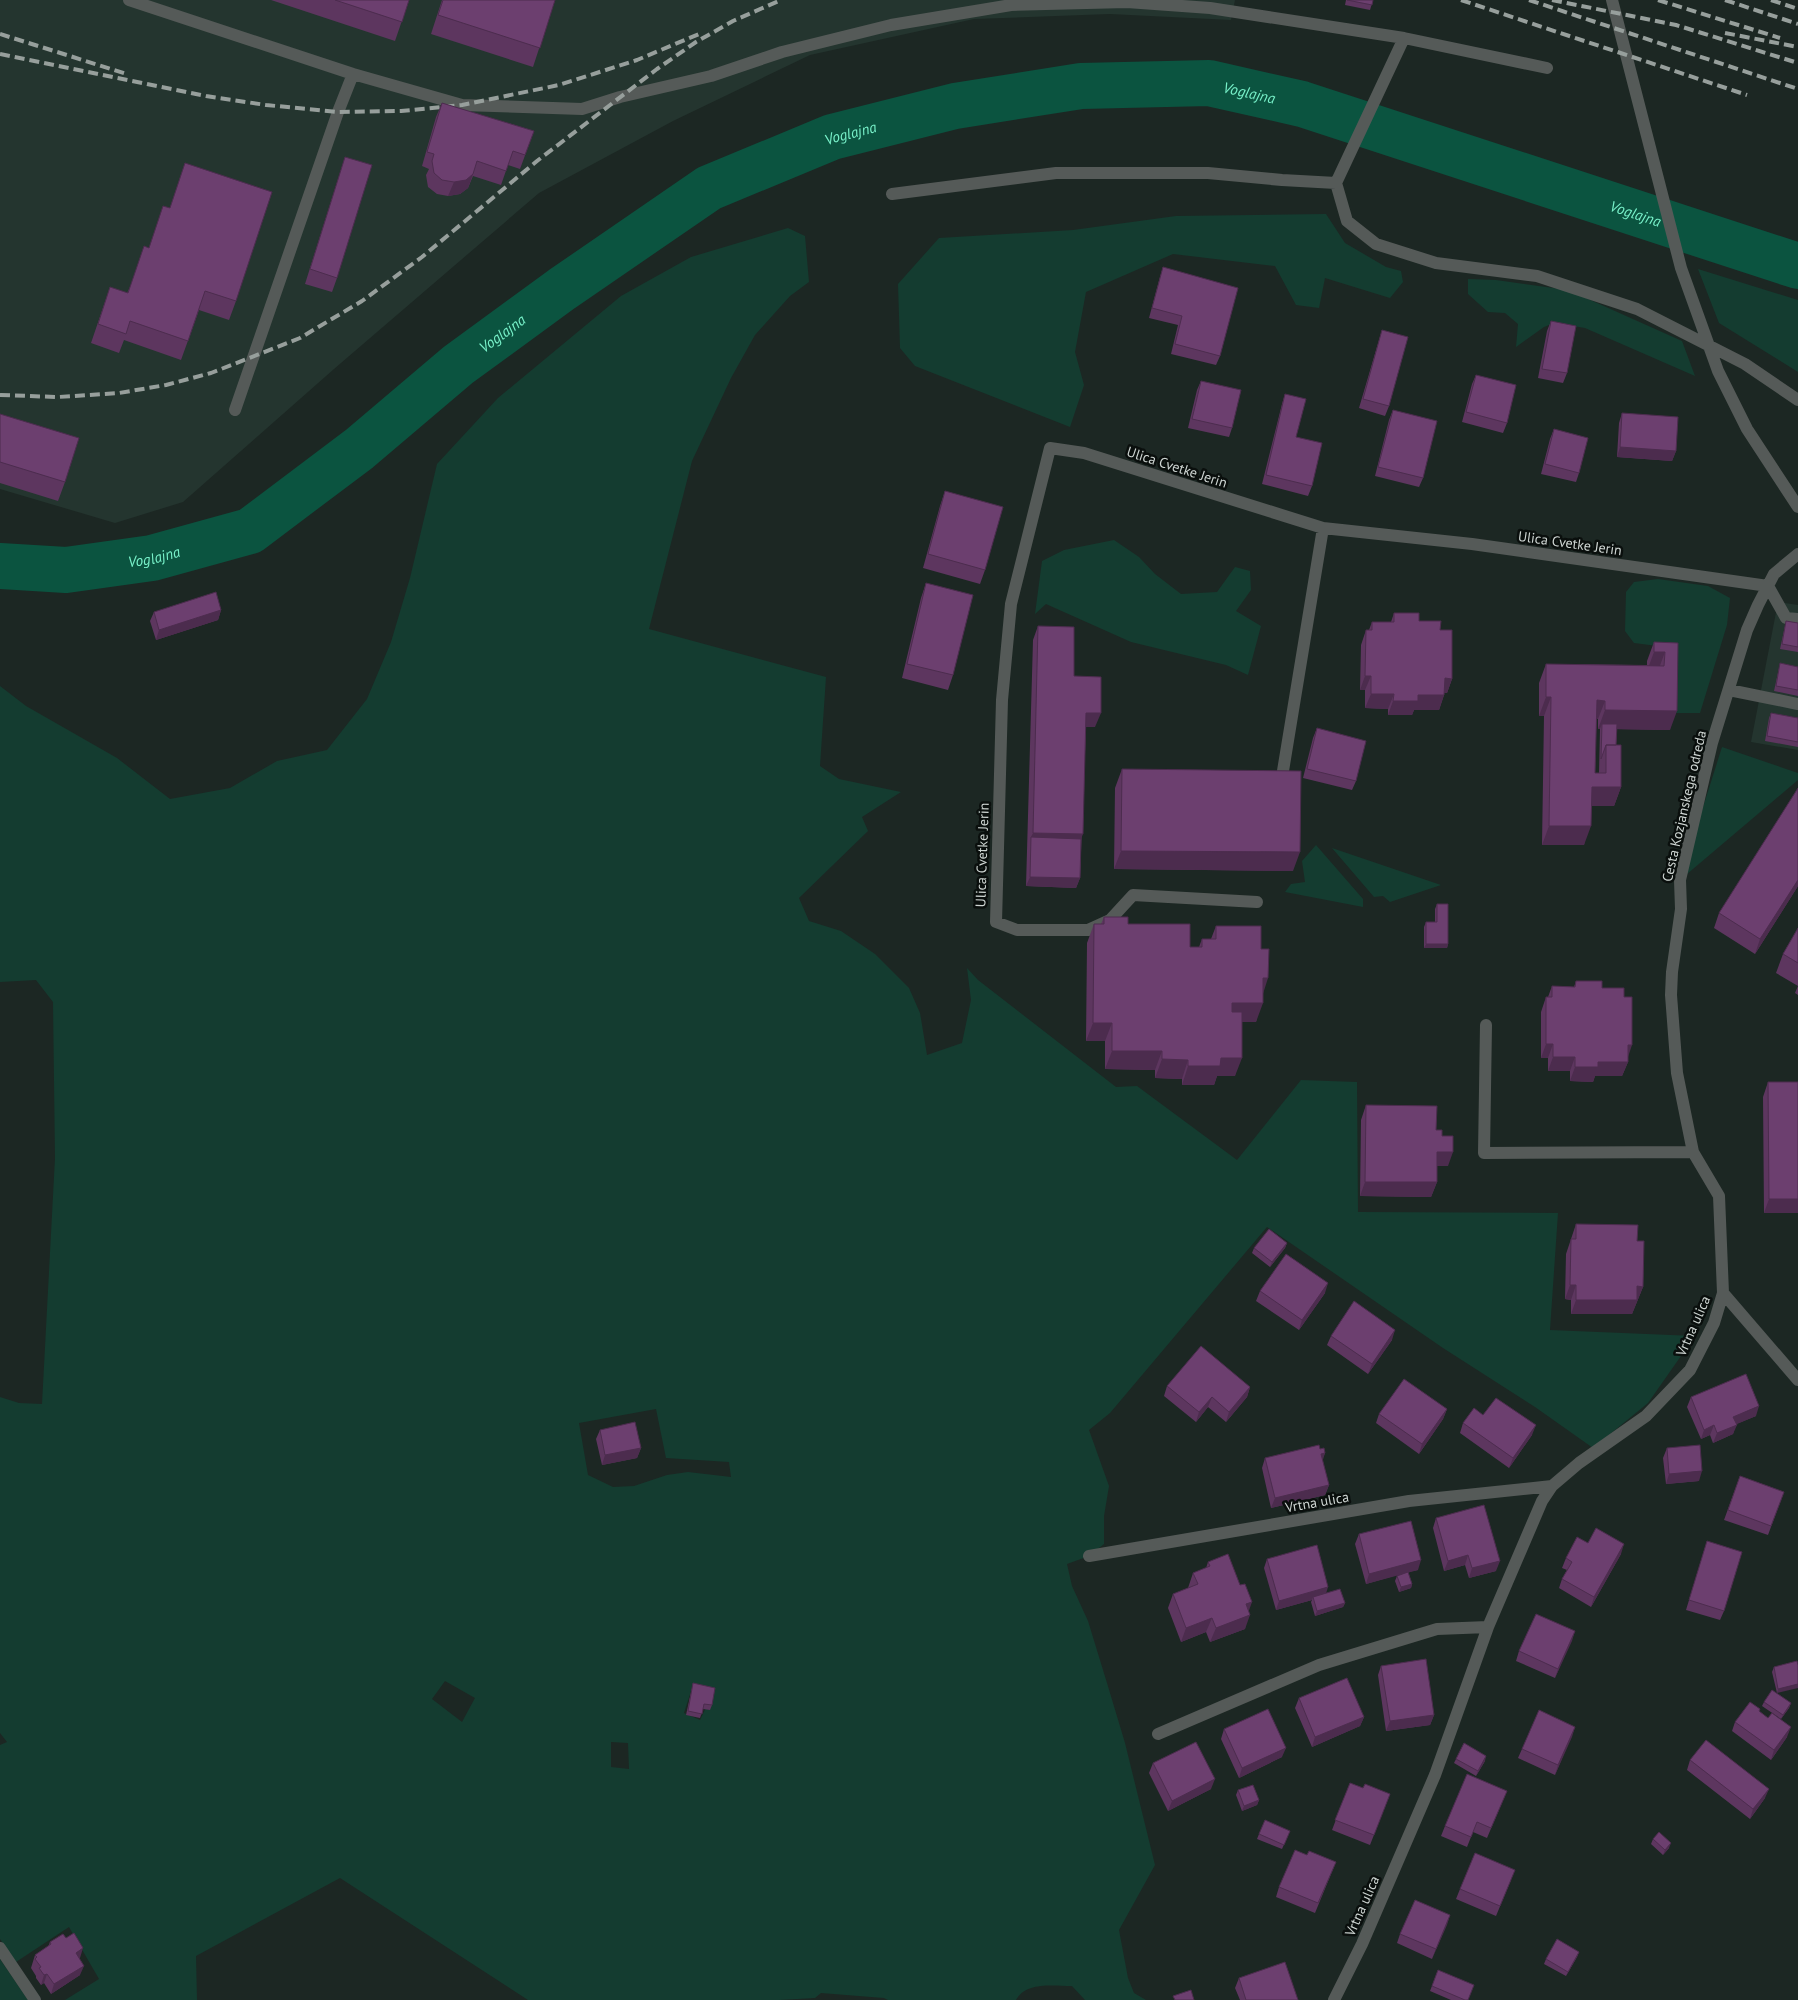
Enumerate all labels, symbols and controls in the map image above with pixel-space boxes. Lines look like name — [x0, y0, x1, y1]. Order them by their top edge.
water label: Voglajna — [1221, 77, 1278, 107]
water label: Voglajna — [821, 117, 879, 149]
water label: Voglajna — [1608, 196, 1664, 230]
water label: Voglajna — [475, 309, 529, 356]
street label: Ulica Cvetke Jerin — [1124, 442, 1230, 492]
street label: Ulica Cvetke Jerin — [1517, 527, 1623, 559]
water label: Voglajna — [126, 541, 183, 571]
street label: Cesta Kozjanskega odreda — [1658, 729, 1710, 883]
street label: Ulica Cvetke Jerin — [971, 802, 993, 908]
street label: Vrtna ulica — [1671, 1293, 1714, 1360]
street label: Vrtna ulica — [1283, 1488, 1350, 1517]
street label: Vrtna ulica — [1340, 1873, 1383, 1940]

